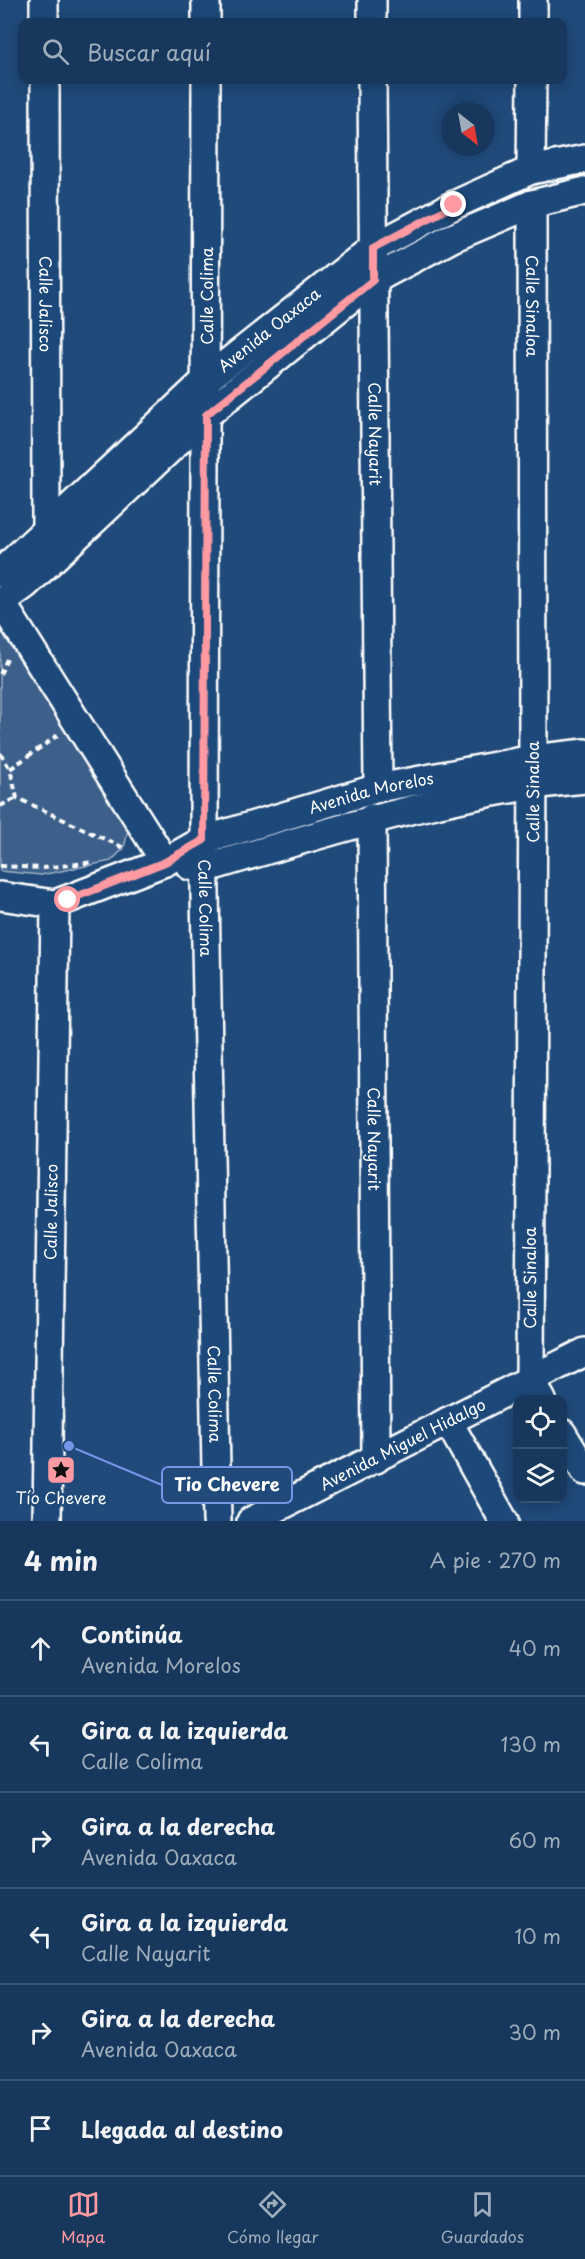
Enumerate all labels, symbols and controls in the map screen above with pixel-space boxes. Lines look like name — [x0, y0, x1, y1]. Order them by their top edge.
search box — [18, 18, 567, 84]
icon: search — [39, 35, 72, 68]
text: Buscar aquí — [87, 35, 211, 68]
north arrow — [441, 102, 495, 156]
route end — [440, 191, 466, 217]
street label: Calle Colima — [194, 247, 218, 345]
street label: Calle Sinaloa — [521, 255, 545, 357]
street label: Calle Jalisco — [34, 256, 59, 352]
street label: Avenida Oaxaca — [212, 281, 326, 377]
street label: Calle Nayarit — [364, 382, 388, 486]
street label: Calle Sinaloa — [520, 741, 544, 843]
street label: Avenida Morelos — [306, 765, 435, 819]
street label: Calle Colima — [193, 859, 219, 957]
route start — [54, 886, 80, 912]
street label: Calle Nayarit — [363, 1087, 387, 1191]
street label: Calle Jalisco — [37, 1164, 63, 1260]
street label: Calle Sinaloa — [517, 1227, 541, 1329]
street label: Calle Colima — [203, 1345, 229, 1443]
street label: Avenida Miguel Hidalgo — [315, 1391, 489, 1495]
map controls — [513, 1395, 567, 1503]
button: locate — [513, 1395, 567, 1449]
button: layers — [513, 1449, 567, 1503]
place icon: Tío Chevere — [45, 1454, 77, 1486]
callout: Tio Chevere — [162, 1467, 292, 1503]
text: Tio Chevere — [174, 1470, 280, 1497]
place label: Tío Chevere — [16, 1485, 107, 1509]
text: 4 min — [24, 1541, 98, 1580]
text: A pie · 270 m — [430, 1545, 561, 1575]
text: Continúa — [81, 1617, 183, 1650]
icon: ahead — [24, 1632, 57, 1665]
text: 40 m — [509, 1633, 561, 1663]
text: Avenida Morelos — [81, 1650, 241, 1680]
text: Gira a la izquierda — [81, 1713, 288, 1746]
icon: left — [24, 1728, 57, 1761]
text: 130 m — [501, 1729, 561, 1759]
text: Calle Colima — [81, 1746, 203, 1776]
text: Gira a la derecha — [81, 1809, 275, 1842]
icon: right — [24, 1824, 57, 1857]
text: 60 m — [509, 1825, 561, 1855]
text: Avenida Oaxaca — [81, 1842, 237, 1872]
text: Gira a la izquierda — [81, 1905, 288, 1938]
icon: left — [24, 1920, 57, 1953]
text: 10 m — [514, 1921, 561, 1951]
text: Calle Nayarit — [81, 1938, 210, 1968]
text: Gira a la derecha — [81, 2001, 275, 2034]
icon: right — [24, 2016, 57, 2049]
text: 30 m — [508, 2017, 561, 2047]
text: Avenida Oaxaca — [81, 2034, 237, 2064]
icon: arrive — [24, 2112, 57, 2145]
text: Llegada al destino — [81, 2112, 283, 2145]
tab: Mapa — [61, 2188, 105, 2248]
tab: Cómo llegar — [227, 2188, 319, 2248]
tab: Guardados — [441, 2188, 524, 2248]

